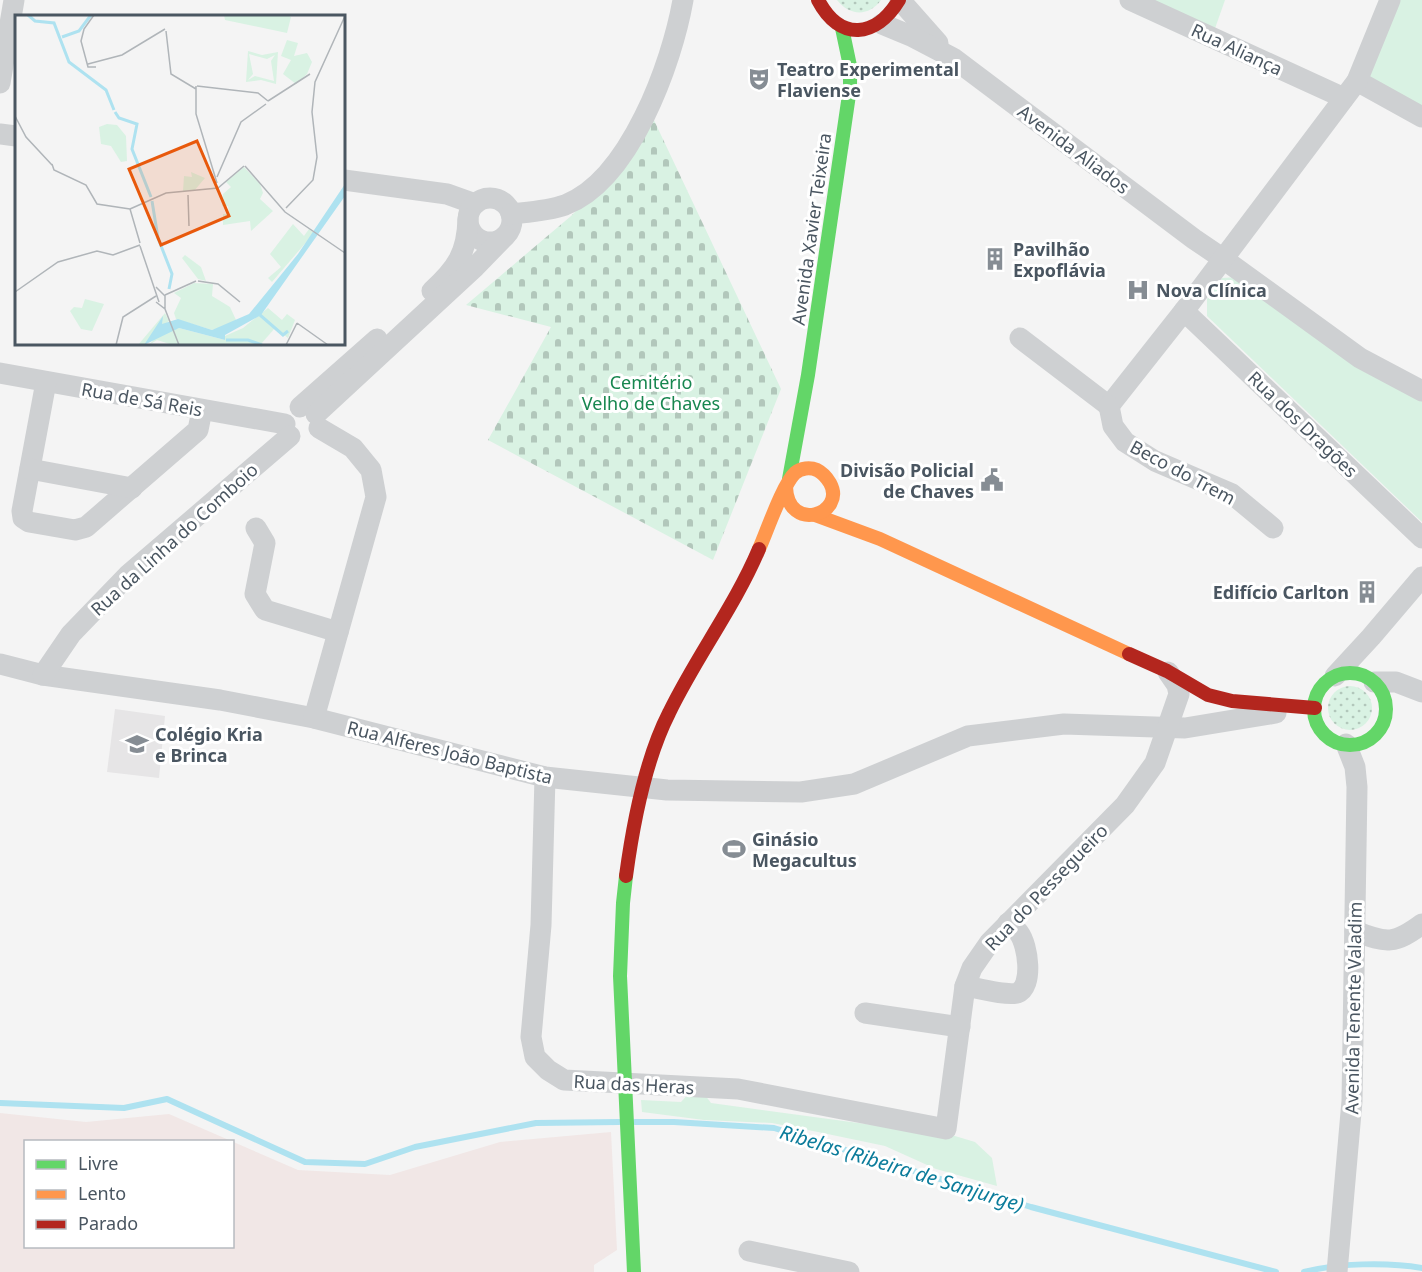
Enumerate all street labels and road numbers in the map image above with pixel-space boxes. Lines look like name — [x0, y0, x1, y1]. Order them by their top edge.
street label: Rua Aliança — [1188, 17, 1286, 81]
street label: Avenida Aliados — [1013, 99, 1135, 199]
street label: Avenida Xavier Teixeira — [786, 131, 836, 327]
street label: Rua dos Dragões — [1243, 366, 1363, 482]
street label: Rua de Sá Reis — [80, 377, 204, 421]
street label: Beco do Trem — [1126, 434, 1240, 510]
street label: Rua da Linha do Comboio — [85, 457, 263, 621]
street label: Rua Alferes João Baptista — [345, 715, 555, 789]
street label: Rua do Pessegueiro — [979, 819, 1113, 955]
street label: Avenida Tenente Valadim — [1339, 901, 1367, 1115]
street label: Rua das Heras — [573, 1069, 695, 1099]

